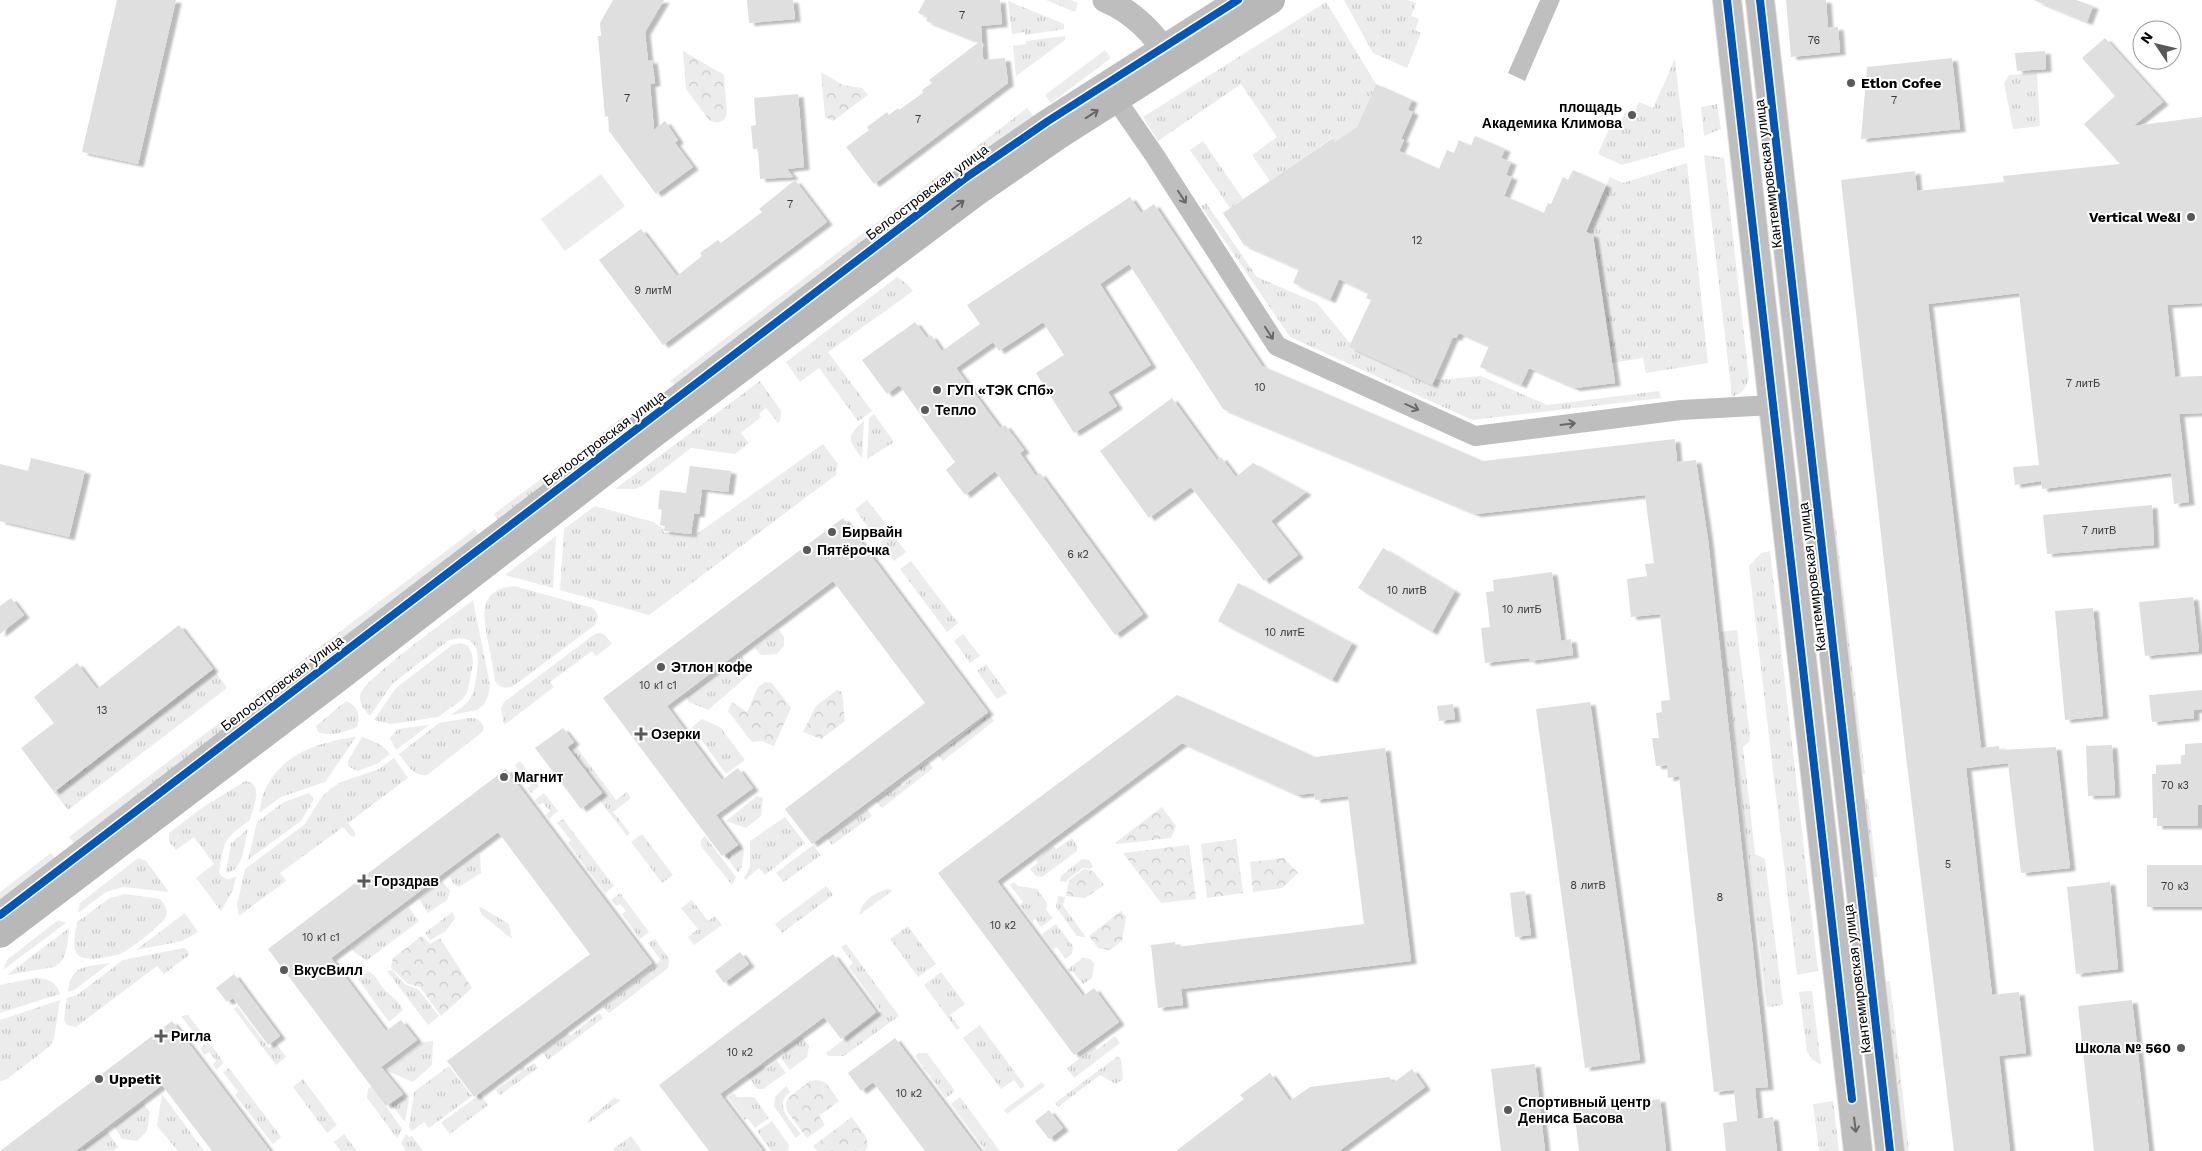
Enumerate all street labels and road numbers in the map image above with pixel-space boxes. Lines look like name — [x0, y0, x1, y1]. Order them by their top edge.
street label: Кантемировская улица — [1751, 98, 1785, 249]
street label: Белоостровская улица — [863, 141, 991, 243]
street label: Белоостровская улица — [540, 387, 668, 489]
street label: Кантемировская улица — [1795, 501, 1829, 652]
street label: Белоостровская улица — [218, 632, 346, 734]
street label: Кантемировская улица — [1840, 903, 1874, 1054]

